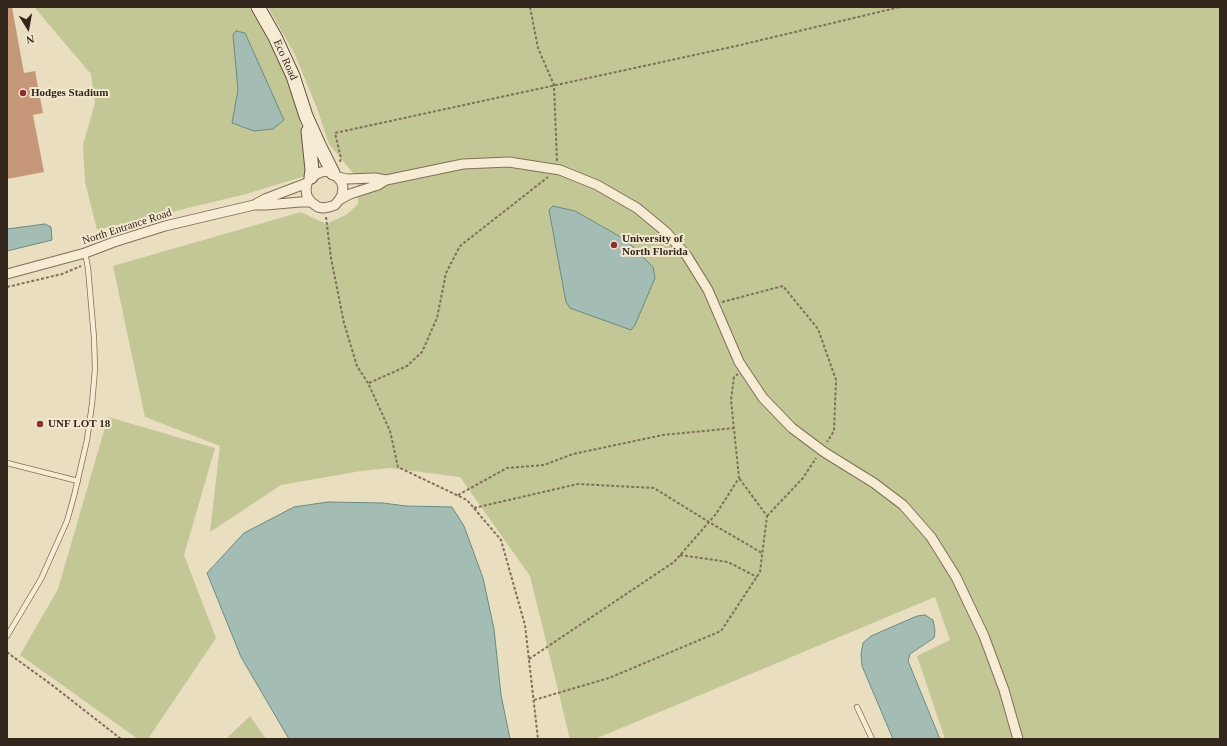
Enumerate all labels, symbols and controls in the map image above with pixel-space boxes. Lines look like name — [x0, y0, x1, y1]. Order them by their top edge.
north arrow — [8, 8, 48, 48]
text: N — [25, 33, 35, 46]
street label: Eco Road — [270, 38, 300, 82]
place label: Hodges Stadium — [31, 86, 108, 100]
marker: Hodges Stadium — [18, 88, 28, 98]
street label: North Entrance Road — [81, 206, 173, 248]
place label: University of North Florida — [622, 232, 688, 258]
marker: University of North Florida — [609, 240, 619, 250]
place label: UNF LOT 18 — [48, 417, 110, 431]
marker: UNF LOT 18 — [35, 419, 45, 429]

